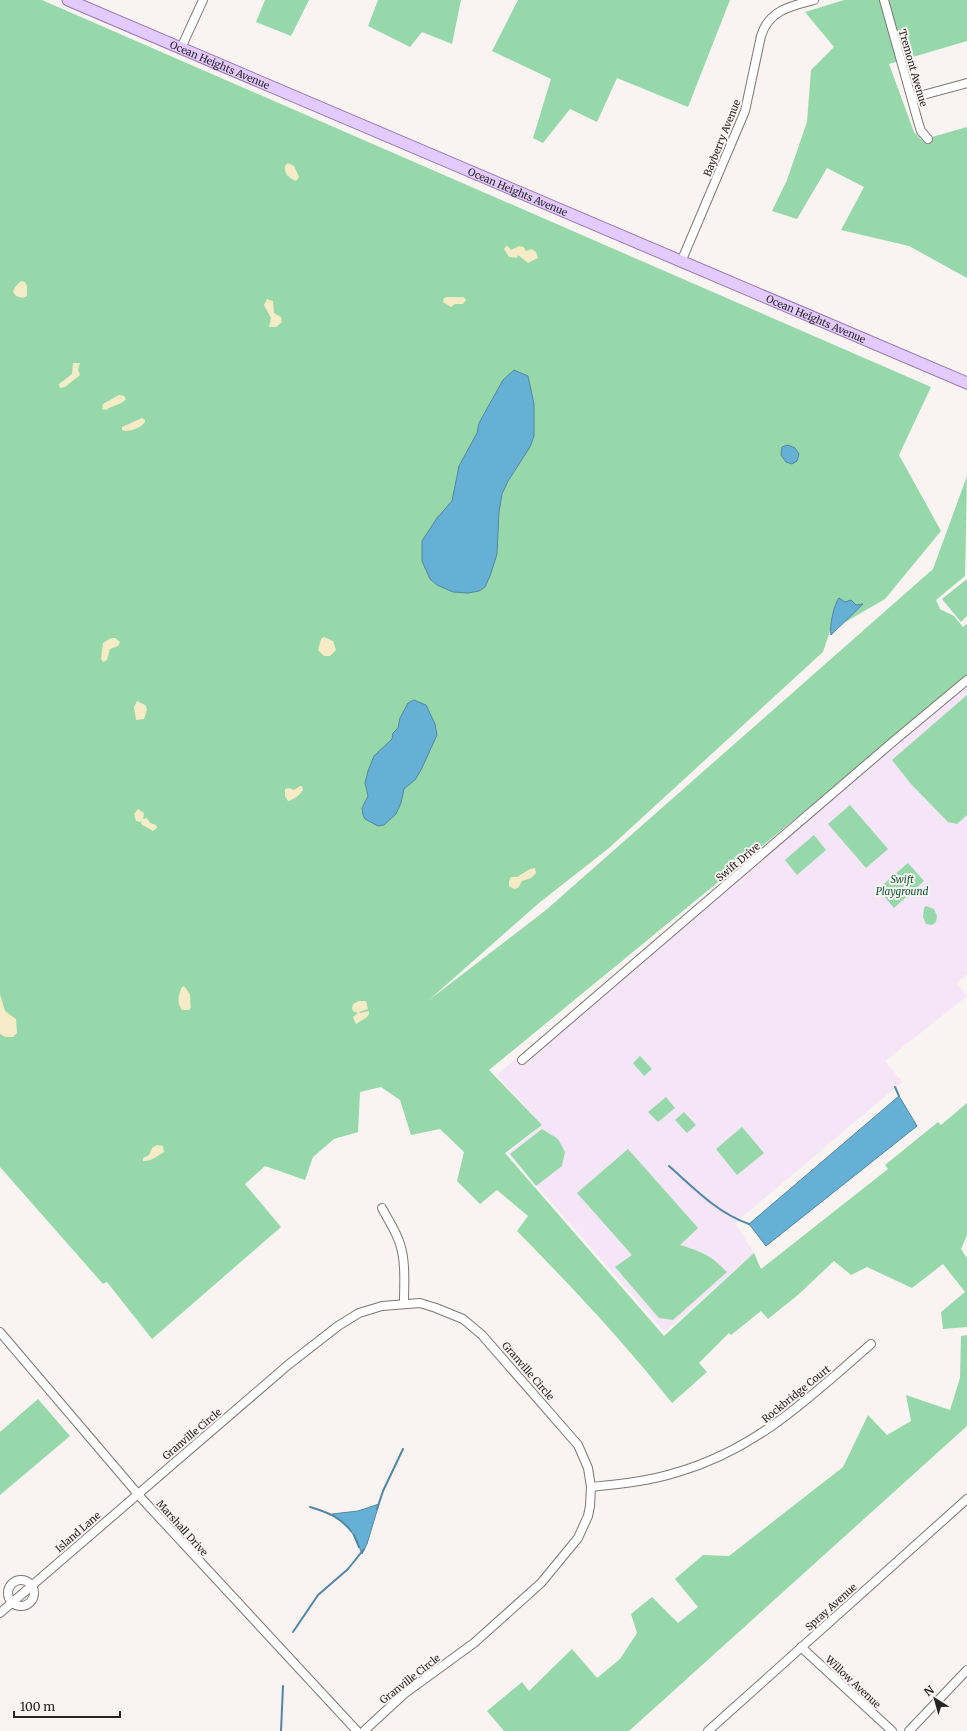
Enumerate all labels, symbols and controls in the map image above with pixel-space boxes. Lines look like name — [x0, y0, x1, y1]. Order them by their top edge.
street label: Tremont Avenue — [896, 28, 930, 108]
street label: Ocean Heights Avenue — [168, 38, 272, 92]
street label: Bayberry Avenue — [701, 98, 743, 178]
street label: Ocean Heights Avenue — [466, 165, 570, 219]
street label: Ocean Heights Avenue — [764, 292, 868, 346]
street label: Swift Drive — [713, 840, 763, 884]
park label: Swift Playground — [876, 873, 928, 898]
street label: Granville Circle — [499, 1339, 557, 1403]
street label: Rockbridge Court — [759, 1362, 833, 1426]
street label: Granville Circle — [160, 1406, 224, 1462]
street label: Marshall Drive — [153, 1497, 211, 1559]
street label: Island Lane — [53, 1509, 103, 1555]
street label: Spray Avenue — [803, 1580, 859, 1634]
street label: Granville Circle — [377, 1651, 443, 1707]
street label: Willow Avenue — [822, 1652, 883, 1711]
north arrow — [915, 1679, 955, 1719]
text: N — [921, 1683, 937, 1699]
scale bar — [14, 1693, 120, 1719]
text: 100 m — [20, 1699, 55, 1714]

